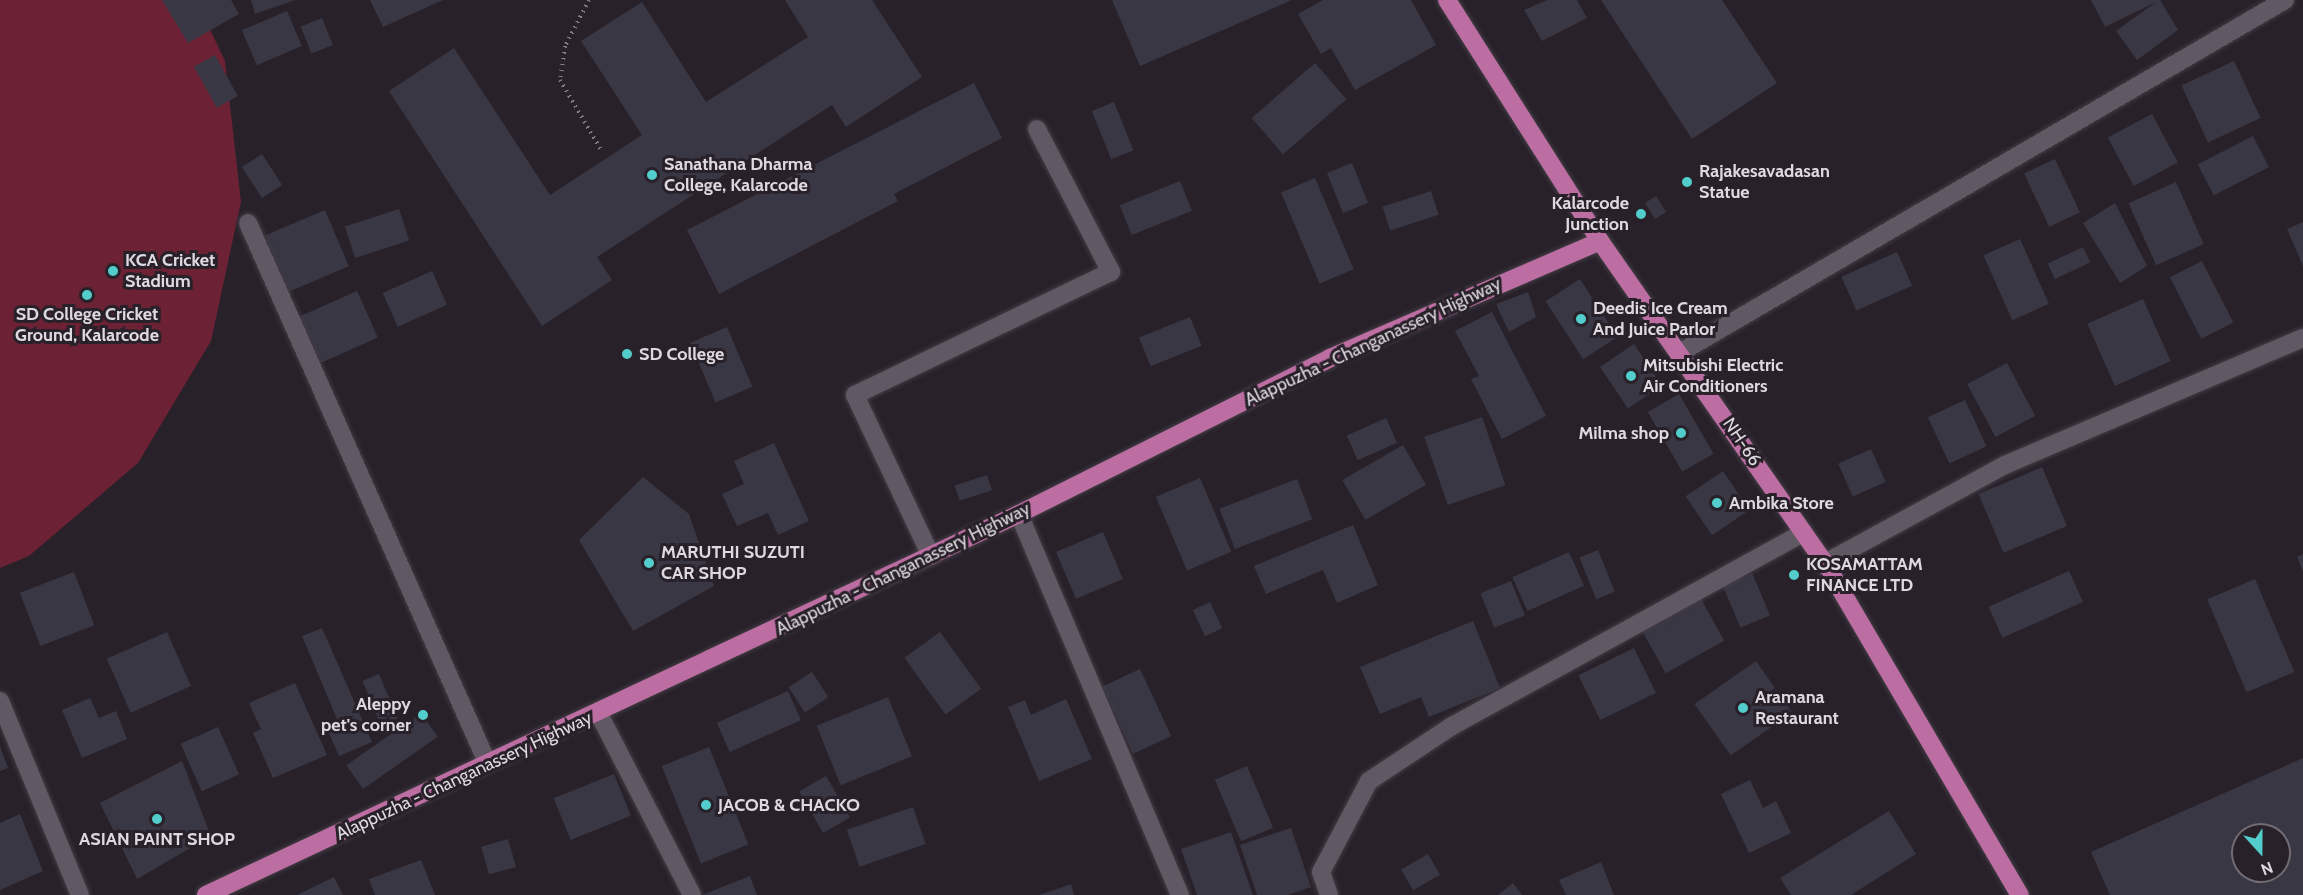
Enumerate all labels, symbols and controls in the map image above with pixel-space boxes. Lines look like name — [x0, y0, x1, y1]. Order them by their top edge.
place label: Sanathana Dharma College, Kalarcode — [664, 154, 812, 196]
place label: Rajakesavadasan Statue — [1699, 161, 1830, 204]
marker: Sanathana Dharma College, Kalarcode — [645, 168, 659, 182]
marker: Rajakesavadasan Statue — [1680, 175, 1694, 189]
place label: Kalarcode Junction — [1551, 193, 1629, 236]
marker: Kalarcode Junction — [1634, 207, 1648, 221]
place label: KCA Cricket Stadium — [125, 250, 215, 292]
marker: KCA Cricket Stadium — [106, 264, 120, 278]
street label: Alappuzha - Changanassery Highway — [1242, 273, 1504, 411]
marker: SD College Cricket Ground, Kalarcode — [80, 288, 94, 302]
place label: Deedis Ice Cream And Juice Parlor — [1593, 298, 1728, 340]
place label: SD College Cricket Ground, Kalarcode — [15, 304, 159, 346]
marker: Deedis Ice Cream And Juice Parlor — [1574, 312, 1588, 326]
place label: SD College — [639, 343, 724, 365]
marker: SD College — [620, 347, 634, 361]
place label: Mitsubishi Electric Air Conditioners — [1643, 355, 1783, 398]
marker: Mitsubishi Electric Air Conditioners — [1624, 369, 1638, 383]
street label: NH-66 — [1718, 414, 1766, 470]
place label: Milma shop — [1578, 422, 1669, 444]
marker: Milma shop — [1674, 426, 1688, 440]
place label: Ambika Store — [1729, 492, 1834, 514]
marker: Ambika Store — [1710, 496, 1724, 510]
street label: Alappuzha - Changanassery Highway — [772, 498, 1034, 640]
place label: MARUTHI SUZUTI CAR SHOP — [661, 542, 805, 584]
place label: KOSAMATTAM FINANCE LTD — [1806, 554, 1923, 596]
marker: MARUTHI SUZUTI CAR SHOP — [642, 556, 656, 570]
marker: KOSAMATTAM FINANCE LTD — [1787, 568, 1801, 582]
place label: Aramana Restaurant — [1755, 687, 1839, 730]
place label: Aleppy pet's corner — [321, 694, 411, 736]
marker: Aramana Restaurant — [1736, 701, 1750, 715]
street label: Alappuzha - Changanassery Highway — [333, 707, 595, 845]
marker: Aleppy pet's corner — [416, 708, 430, 722]
place label: JACOB & CHACKO — [718, 794, 860, 816]
marker: JACOB & CHACKO — [699, 798, 713, 812]
marker: ASIAN PAINT SHOP — [150, 812, 164, 826]
north arrow — [2231, 823, 2291, 883]
place label: ASIAN PAINT SHOP — [79, 828, 235, 850]
text: N — [2258, 858, 2276, 879]

